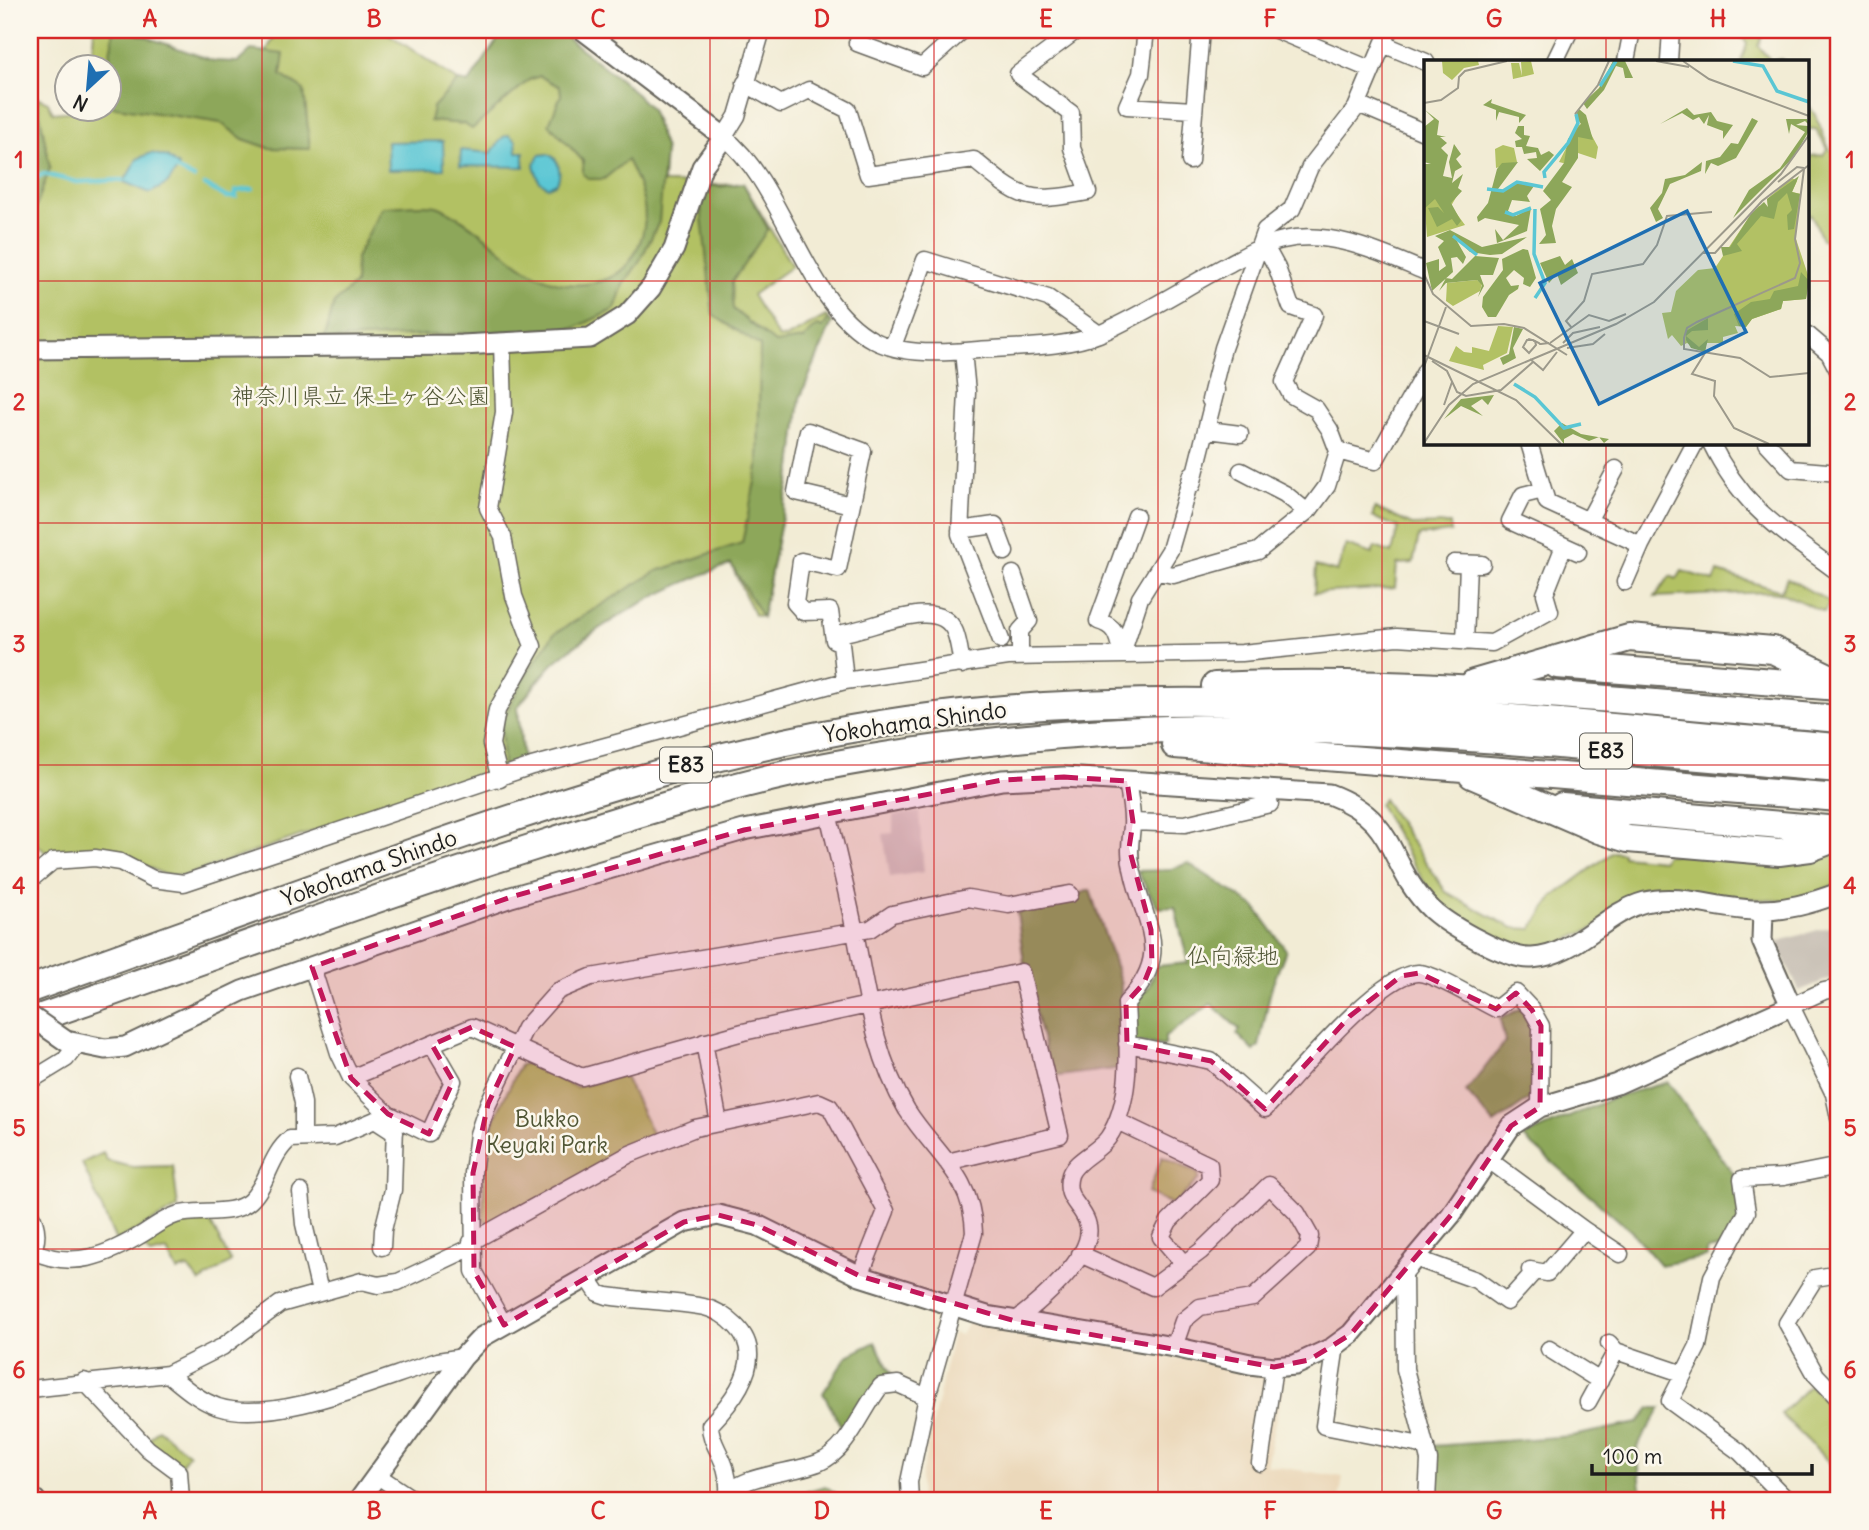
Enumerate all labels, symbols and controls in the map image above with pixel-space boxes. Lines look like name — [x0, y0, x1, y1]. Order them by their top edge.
text: A — [143, 4, 158, 33]
text: B — [366, 4, 382, 33]
text: C — [590, 4, 606, 33]
text: D — [814, 4, 830, 33]
text: E — [1039, 4, 1053, 33]
text: F — [1263, 4, 1277, 33]
text: G — [1486, 4, 1502, 33]
text: H — [1710, 4, 1726, 33]
north arrow — [52, 52, 122, 122]
inset map — [1424, 60, 1810, 444]
text: N — [69, 90, 92, 117]
text: 1 — [14, 145, 24, 174]
text: 1 — [1845, 145, 1855, 174]
park label: 神奈川県立 保土ヶ谷公園 — [232, 381, 490, 410]
text: 2 — [13, 387, 26, 416]
text: 2 — [1844, 387, 1857, 416]
text: 3 — [12, 629, 26, 658]
text: 3 — [1843, 629, 1857, 658]
street label: Yokohama Shindo — [821, 694, 1008, 749]
road number: E83 — [1580, 734, 1632, 768]
road number: E83 — [660, 748, 712, 782]
street label: Yokohama Shindo — [277, 822, 461, 913]
text: 4 — [12, 871, 26, 900]
text: 4 — [1843, 871, 1857, 900]
park label: 仏向緑地 — [1187, 941, 1279, 970]
park label: Bukko Keyaki Park — [486, 1104, 608, 1159]
text: 5 — [12, 1113, 26, 1142]
text: 5 — [1843, 1113, 1857, 1142]
text: 6 — [12, 1355, 26, 1384]
text: 6 — [1843, 1355, 1857, 1384]
scale bar — [1592, 1432, 1813, 1476]
text: 100 m — [1603, 1443, 1662, 1470]
text: A — [143, 1496, 158, 1525]
text: B — [366, 1496, 382, 1525]
text: C — [590, 1496, 606, 1525]
text: D — [814, 1496, 830, 1525]
text: E — [1039, 1496, 1053, 1525]
text: F — [1263, 1496, 1277, 1525]
text: G — [1486, 1496, 1502, 1525]
text: H — [1710, 1496, 1726, 1525]

